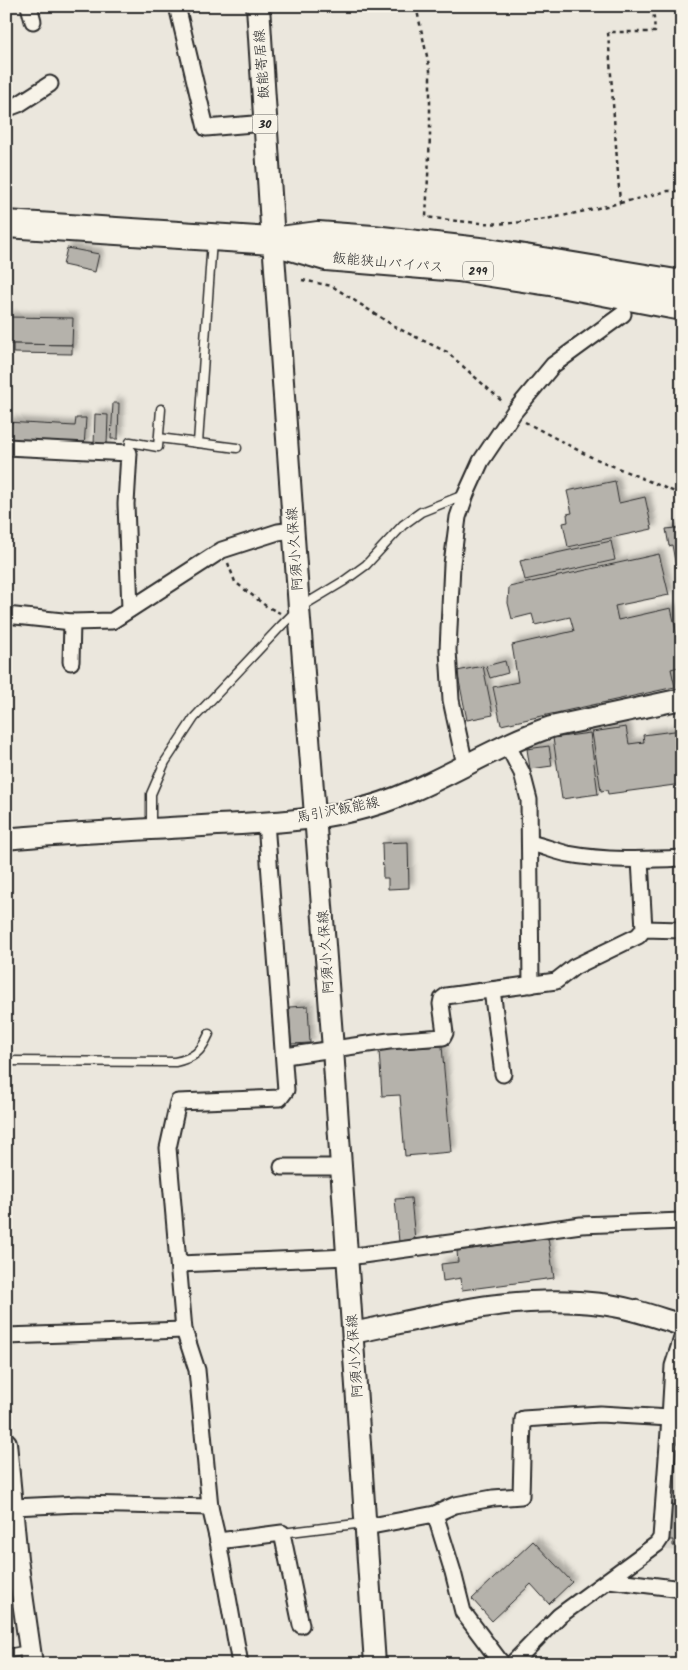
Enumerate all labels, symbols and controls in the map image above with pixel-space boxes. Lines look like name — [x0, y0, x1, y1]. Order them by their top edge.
street label: 飯能寄居線 — [249, 28, 275, 100]
road number: 30 — [252, 115, 278, 134]
street label: 飯能狭山バイパス — [331, 247, 445, 279]
road number: 299 — [463, 262, 493, 280]
street label: 阿須小久保線 — [281, 506, 309, 592]
street label: 馬引沢飯能線 — [295, 791, 381, 829]
street label: 阿須小久保線 — [312, 909, 340, 995]
street label: 阿須小久保線 — [341, 1313, 369, 1399]

